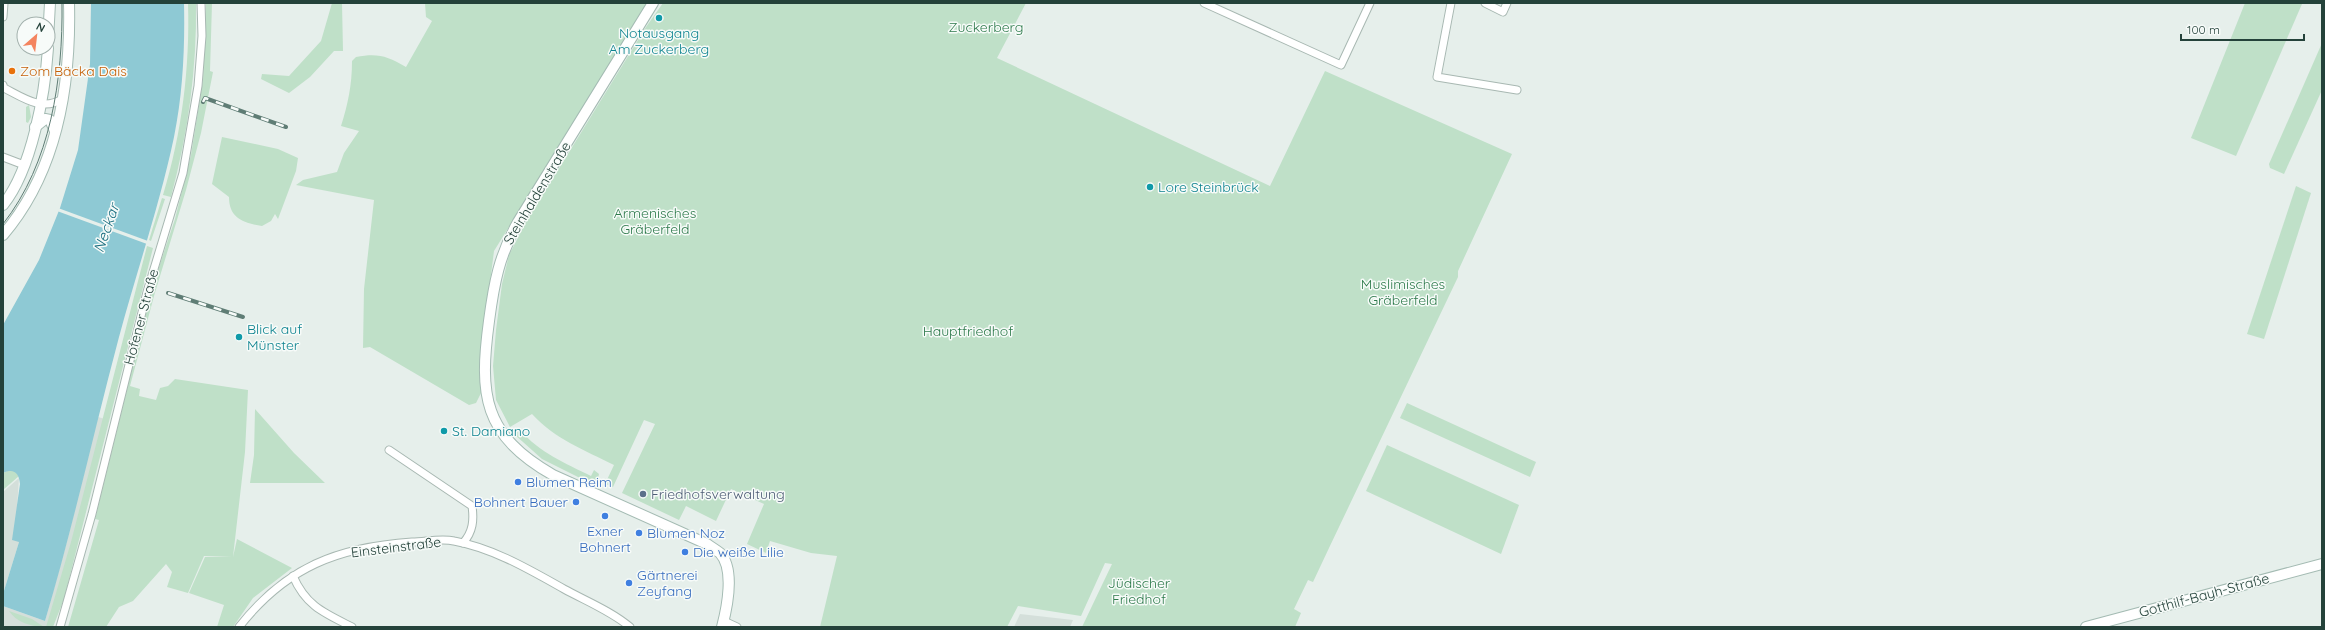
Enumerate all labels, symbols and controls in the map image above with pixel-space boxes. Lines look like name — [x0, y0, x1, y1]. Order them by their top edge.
marker: Notausgang Am Zuckerberg — [654, 13, 664, 23]
north arrow — [16, 16, 56, 56]
scale bar — [2181, 16, 2304, 42]
park label: Zuckerberg — [949, 18, 1023, 36]
text: N — [34, 19, 48, 35]
text: 100 m — [2187, 22, 2220, 37]
place label: Notausgang Am Zuckerberg — [609, 24, 709, 58]
place label: Zom Bäcka Dais — [20, 62, 127, 80]
marker: Zom Bäcka Dais — [7, 66, 17, 76]
street label: Steinhaldenstraße — [499, 138, 575, 248]
place label: Lore Steinbrück — [1158, 178, 1259, 196]
marker: Lore Steinbrück — [1145, 182, 1155, 192]
water label: Neckar — [89, 199, 124, 255]
park label: Armenisches Gräberfeld — [614, 204, 696, 238]
street label: Hofener Straße — [120, 267, 163, 367]
park label: Muslimisches Gräberfeld — [1361, 275, 1445, 309]
place label: Blick auf Münster — [247, 320, 302, 354]
park label: Hauptfriedhof — [923, 322, 1013, 340]
marker: Blick auf Münster — [234, 332, 244, 342]
place label: St. Damiano — [452, 422, 530, 440]
marker: St. Damiano — [439, 426, 449, 436]
place label: Blumen Reim — [526, 473, 612, 491]
marker: Blumen Reim — [513, 477, 523, 487]
place label: Friedhofsverwaltung — [651, 485, 785, 503]
marker: Friedhofsverwaltung — [638, 489, 648, 499]
place label: Bohnert Bauer — [474, 493, 569, 511]
marker: Bohnert Bauer — [571, 497, 581, 507]
marker: Exner Bohnert — [600, 511, 610, 521]
place label: Exner Bohnert — [579, 522, 631, 556]
place label: Blumen Noz — [647, 524, 725, 542]
marker: Blumen Noz — [634, 528, 644, 538]
street label: Einsteinstraße — [350, 533, 442, 561]
place label: Die weiße Lilie — [693, 543, 784, 561]
marker: Die weiße Lilie — [680, 547, 690, 557]
place label: Gärtnerei Zeyfang — [637, 566, 698, 600]
street label: Gotthilf-Bayh-Straße — [2137, 569, 2271, 621]
park label: Jüdischer Friedhof — [1108, 574, 1171, 608]
marker: Gärtnerei Zeyfang — [624, 578, 634, 588]

